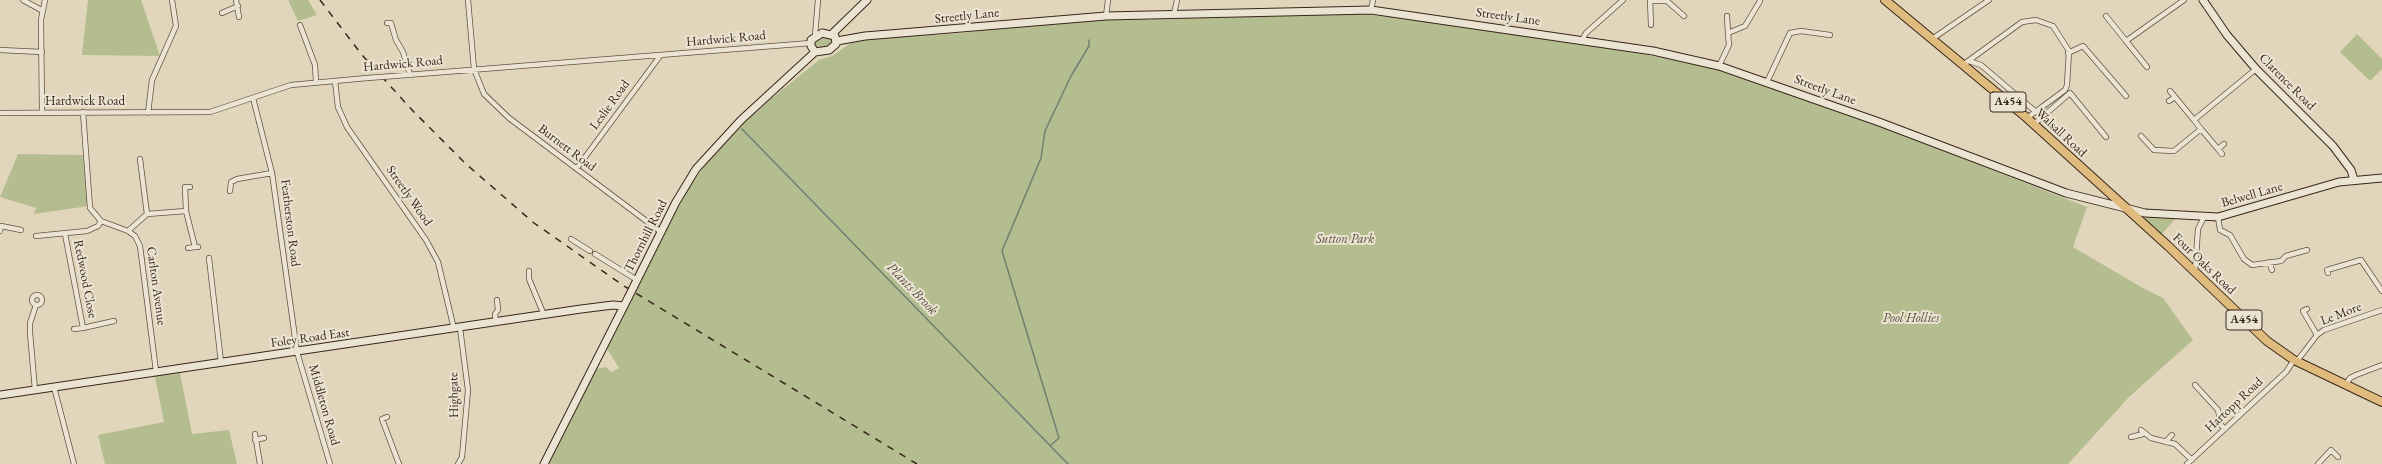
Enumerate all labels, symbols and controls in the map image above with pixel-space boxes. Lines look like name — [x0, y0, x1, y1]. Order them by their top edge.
street label: Streetly Lane — [934, 5, 1000, 27]
street label: Streetly Lane — [1475, 5, 1541, 29]
street label: Hardwick Road — [686, 28, 766, 50]
street label: Clarence Road — [2255, 50, 2319, 114]
street label: Hardwick Road — [363, 53, 443, 75]
street label: Streetly Lane — [1792, 72, 1858, 108]
street label: Leslie Road — [587, 77, 633, 133]
road number: A454 — [1990, 92, 2026, 112]
street label: Hardwick Road — [45, 93, 125, 109]
street label: Walsall Road — [2032, 105, 2090, 161]
street label: Burnett Road — [535, 121, 599, 175]
street label: Streetly Wood — [383, 163, 435, 229]
street label: Featherston Road — [277, 178, 303, 268]
street label: Belwell Lane — [2220, 179, 2284, 211]
street label: Thornhill Road — [621, 197, 671, 275]
street label: Four Oaks Road — [2169, 230, 2239, 298]
park label: Sutton Park — [1316, 231, 1374, 247]
street label: Redwood Close — [70, 239, 100, 319]
street label: Carlton Avenue — [143, 246, 169, 326]
water label: Plants Brook — [883, 259, 941, 319]
street label: Le More — [2318, 299, 2364, 329]
park label: Pool Hollies — [1883, 310, 1939, 326]
road number: A454 — [2226, 310, 2262, 330]
street label: Foley Road East — [270, 325, 350, 351]
street label: Middleton Road — [305, 363, 343, 447]
street label: Highgate — [446, 372, 462, 418]
street label: Hartopp Road — [2202, 374, 2266, 436]

